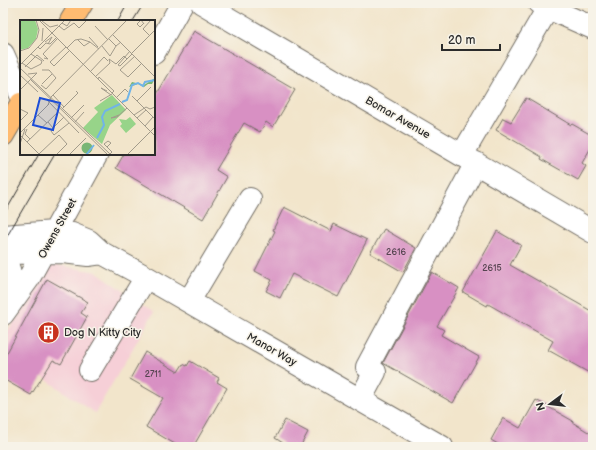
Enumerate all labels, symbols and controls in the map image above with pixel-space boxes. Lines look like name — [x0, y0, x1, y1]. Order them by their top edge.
inset map — [20, 20, 155, 155]
scale bar — [442, 26, 500, 52]
text: 20 m — [448, 33, 475, 48]
street label: Bomar Avenue — [363, 94, 433, 142]
street label: Owens Street — [36, 195, 80, 261]
house number: 2616 — [386, 247, 406, 258]
house number: 2615 — [482, 263, 502, 274]
building icon: Dog N Kitty City — [36, 319, 62, 345]
place label: Dog N Kitty City — [64, 326, 141, 339]
street label: Manor Way — [245, 330, 299, 369]
house number: 2711 — [145, 369, 161, 380]
north arrow — [530, 384, 570, 424]
text: N — [533, 401, 548, 412]

